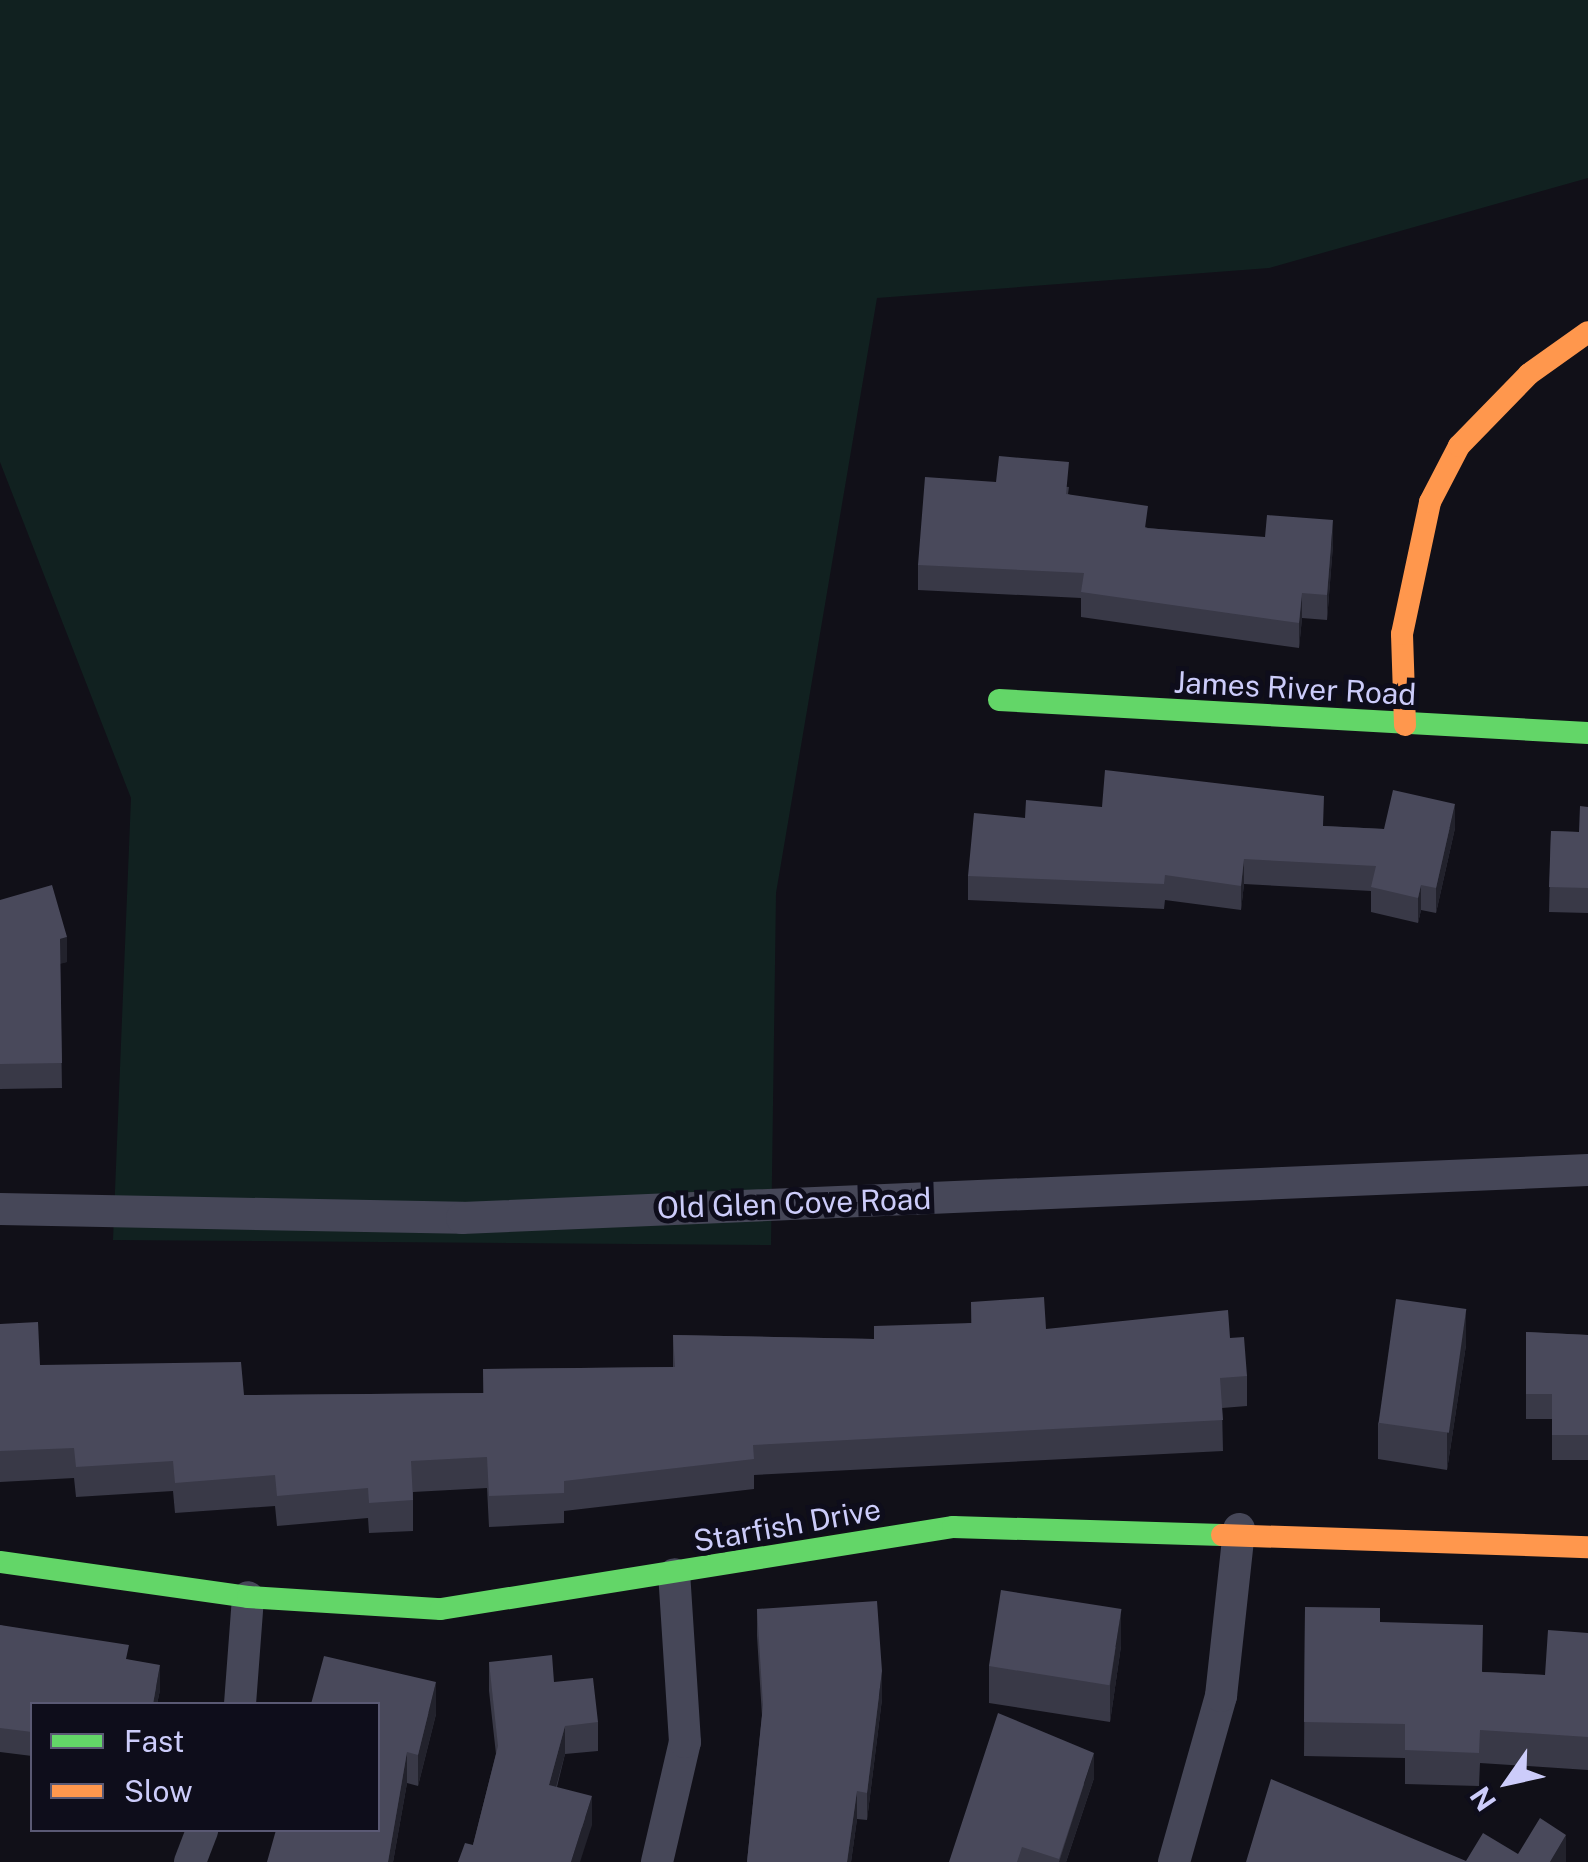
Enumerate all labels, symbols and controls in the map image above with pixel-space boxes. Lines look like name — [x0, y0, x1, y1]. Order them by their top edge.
street label: James River Road — [1173, 664, 1417, 712]
street label: Old Glen Cove Road — [656, 1180, 932, 1226]
street label: Starfish Drive — [690, 1491, 884, 1559]
legend — [30, 1702, 380, 1832]
text: Fast — [124, 1723, 184, 1759]
north arrow — [1458, 1732, 1558, 1832]
text: Slow — [124, 1773, 193, 1809]
text: N — [1463, 1781, 1503, 1817]

